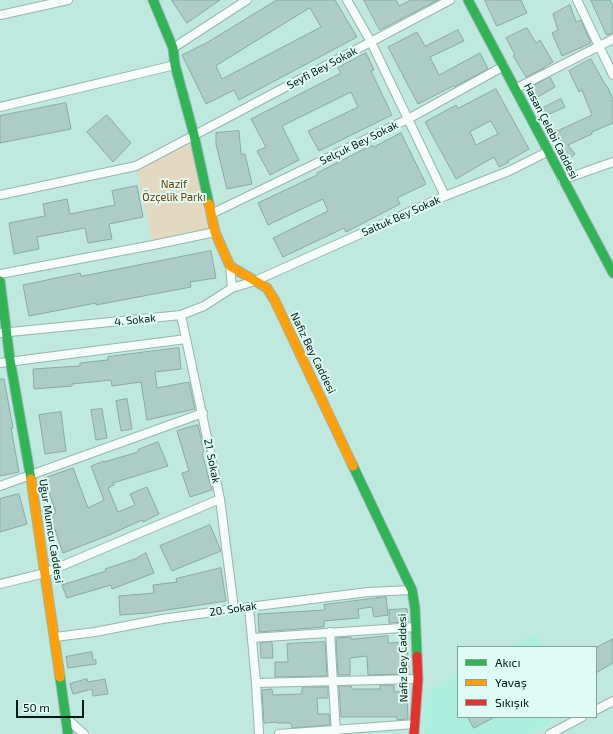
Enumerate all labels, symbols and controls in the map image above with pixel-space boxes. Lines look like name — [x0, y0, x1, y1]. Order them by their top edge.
street label: Seyfi Bey Sokak — [285, 44, 359, 92]
street label: Hasan Çelebi Caddesi — [521, 81, 581, 181]
street label: Selçuk Bey Sokak — [318, 118, 400, 168]
park label: Nazif Özçelik Parkı — [142, 177, 206, 203]
street label: Saltuk Bey Sokak — [360, 193, 442, 239]
street label: Nafiz Bey Caddesi — [288, 310, 338, 396]
street label: 4. Sokak — [114, 311, 156, 329]
street label: 21. Sokak — [201, 438, 223, 484]
street label: Uğur Mumcu Caddesi — [36, 478, 66, 584]
street label: 20. Sokak — [209, 599, 257, 619]
street label: Nafiz Bey Caddesi — [396, 614, 410, 702]
legend — [457, 646, 597, 718]
text: Akıcı — [495, 655, 520, 669]
text: Yavaş — [495, 675, 527, 689]
scale bar — [18, 692, 86, 718]
text: Sıkışık — [495, 695, 529, 709]
text: 50 m — [23, 700, 50, 714]

